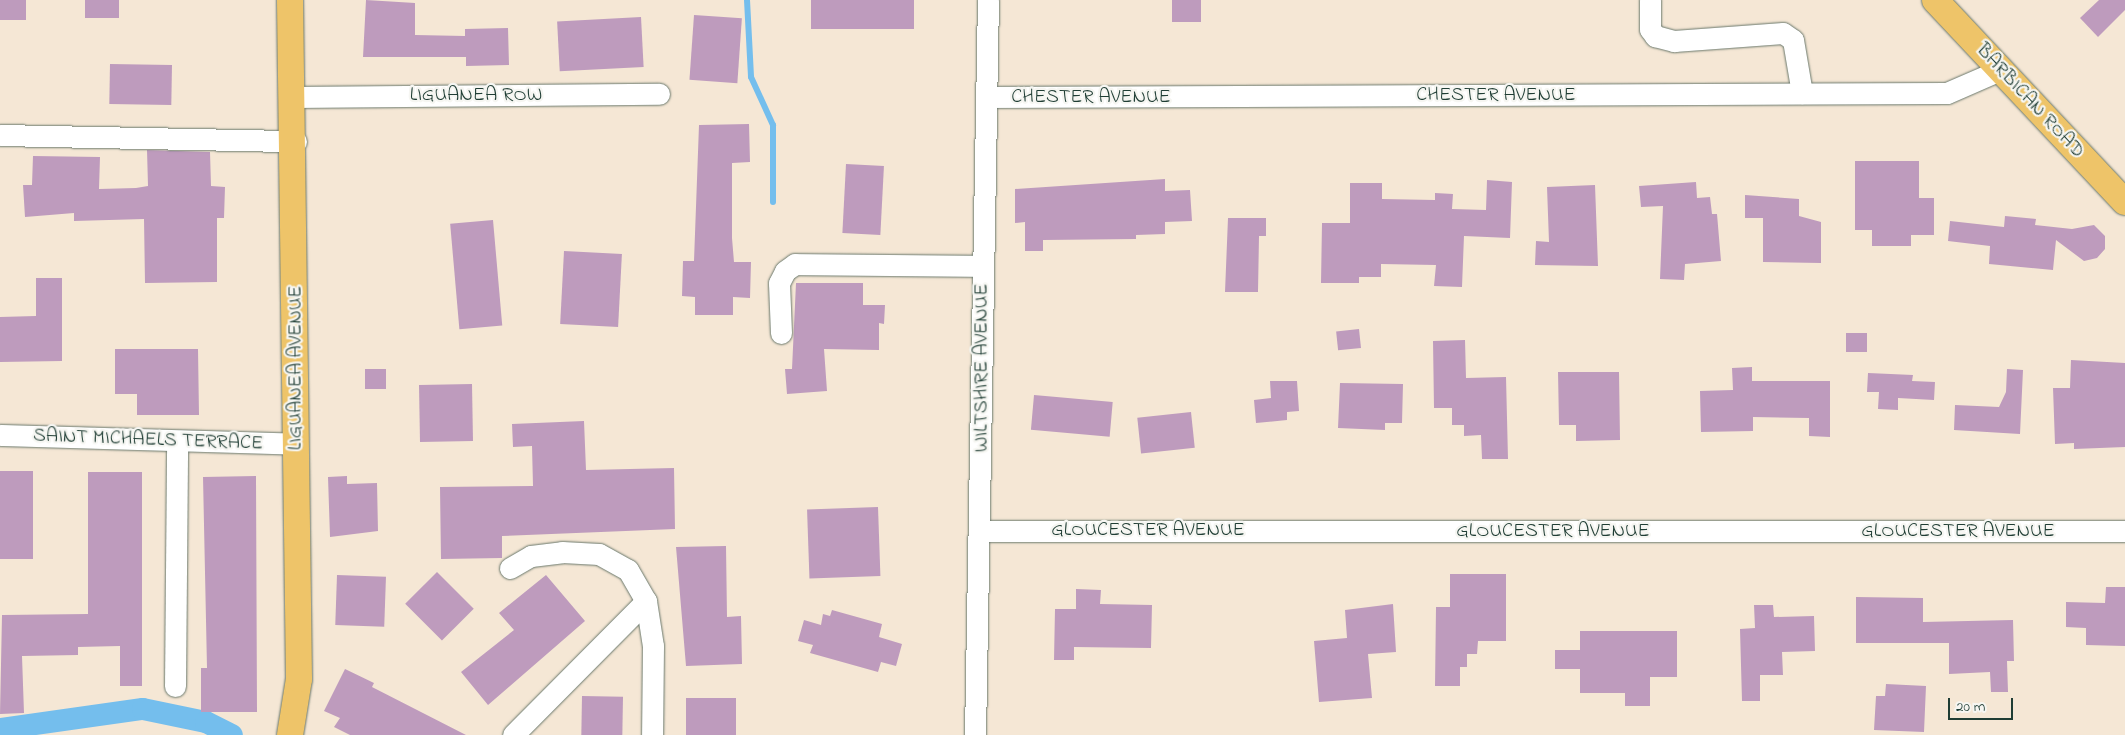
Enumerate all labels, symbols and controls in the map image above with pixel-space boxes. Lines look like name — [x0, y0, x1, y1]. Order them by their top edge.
street label: BARBICAN ROAD — [1971, 39, 2089, 163]
street label: LIGUANEA ROW — [410, 83, 542, 107]
street label: CHESTER AVENUE — [1416, 83, 1576, 107]
street label: CHESTER AVENUE — [1011, 85, 1171, 109]
street label: WILTSHIRE AVENUE — [970, 284, 994, 452]
street label: LIGUANEA AVENUE — [284, 286, 308, 450]
street label: SAINT MICHAELS TERRACE — [33, 424, 263, 456]
street label: GLOUCESTER AVENUE — [1051, 518, 1245, 542]
street label: GLOUCESTER AVENUE — [1456, 519, 1650, 543]
street label: GLOUCESTER AVENUE — [1861, 519, 2055, 543]
scale bar — [1950, 688, 2015, 720]
text: 20 m — [1956, 696, 1985, 718]

